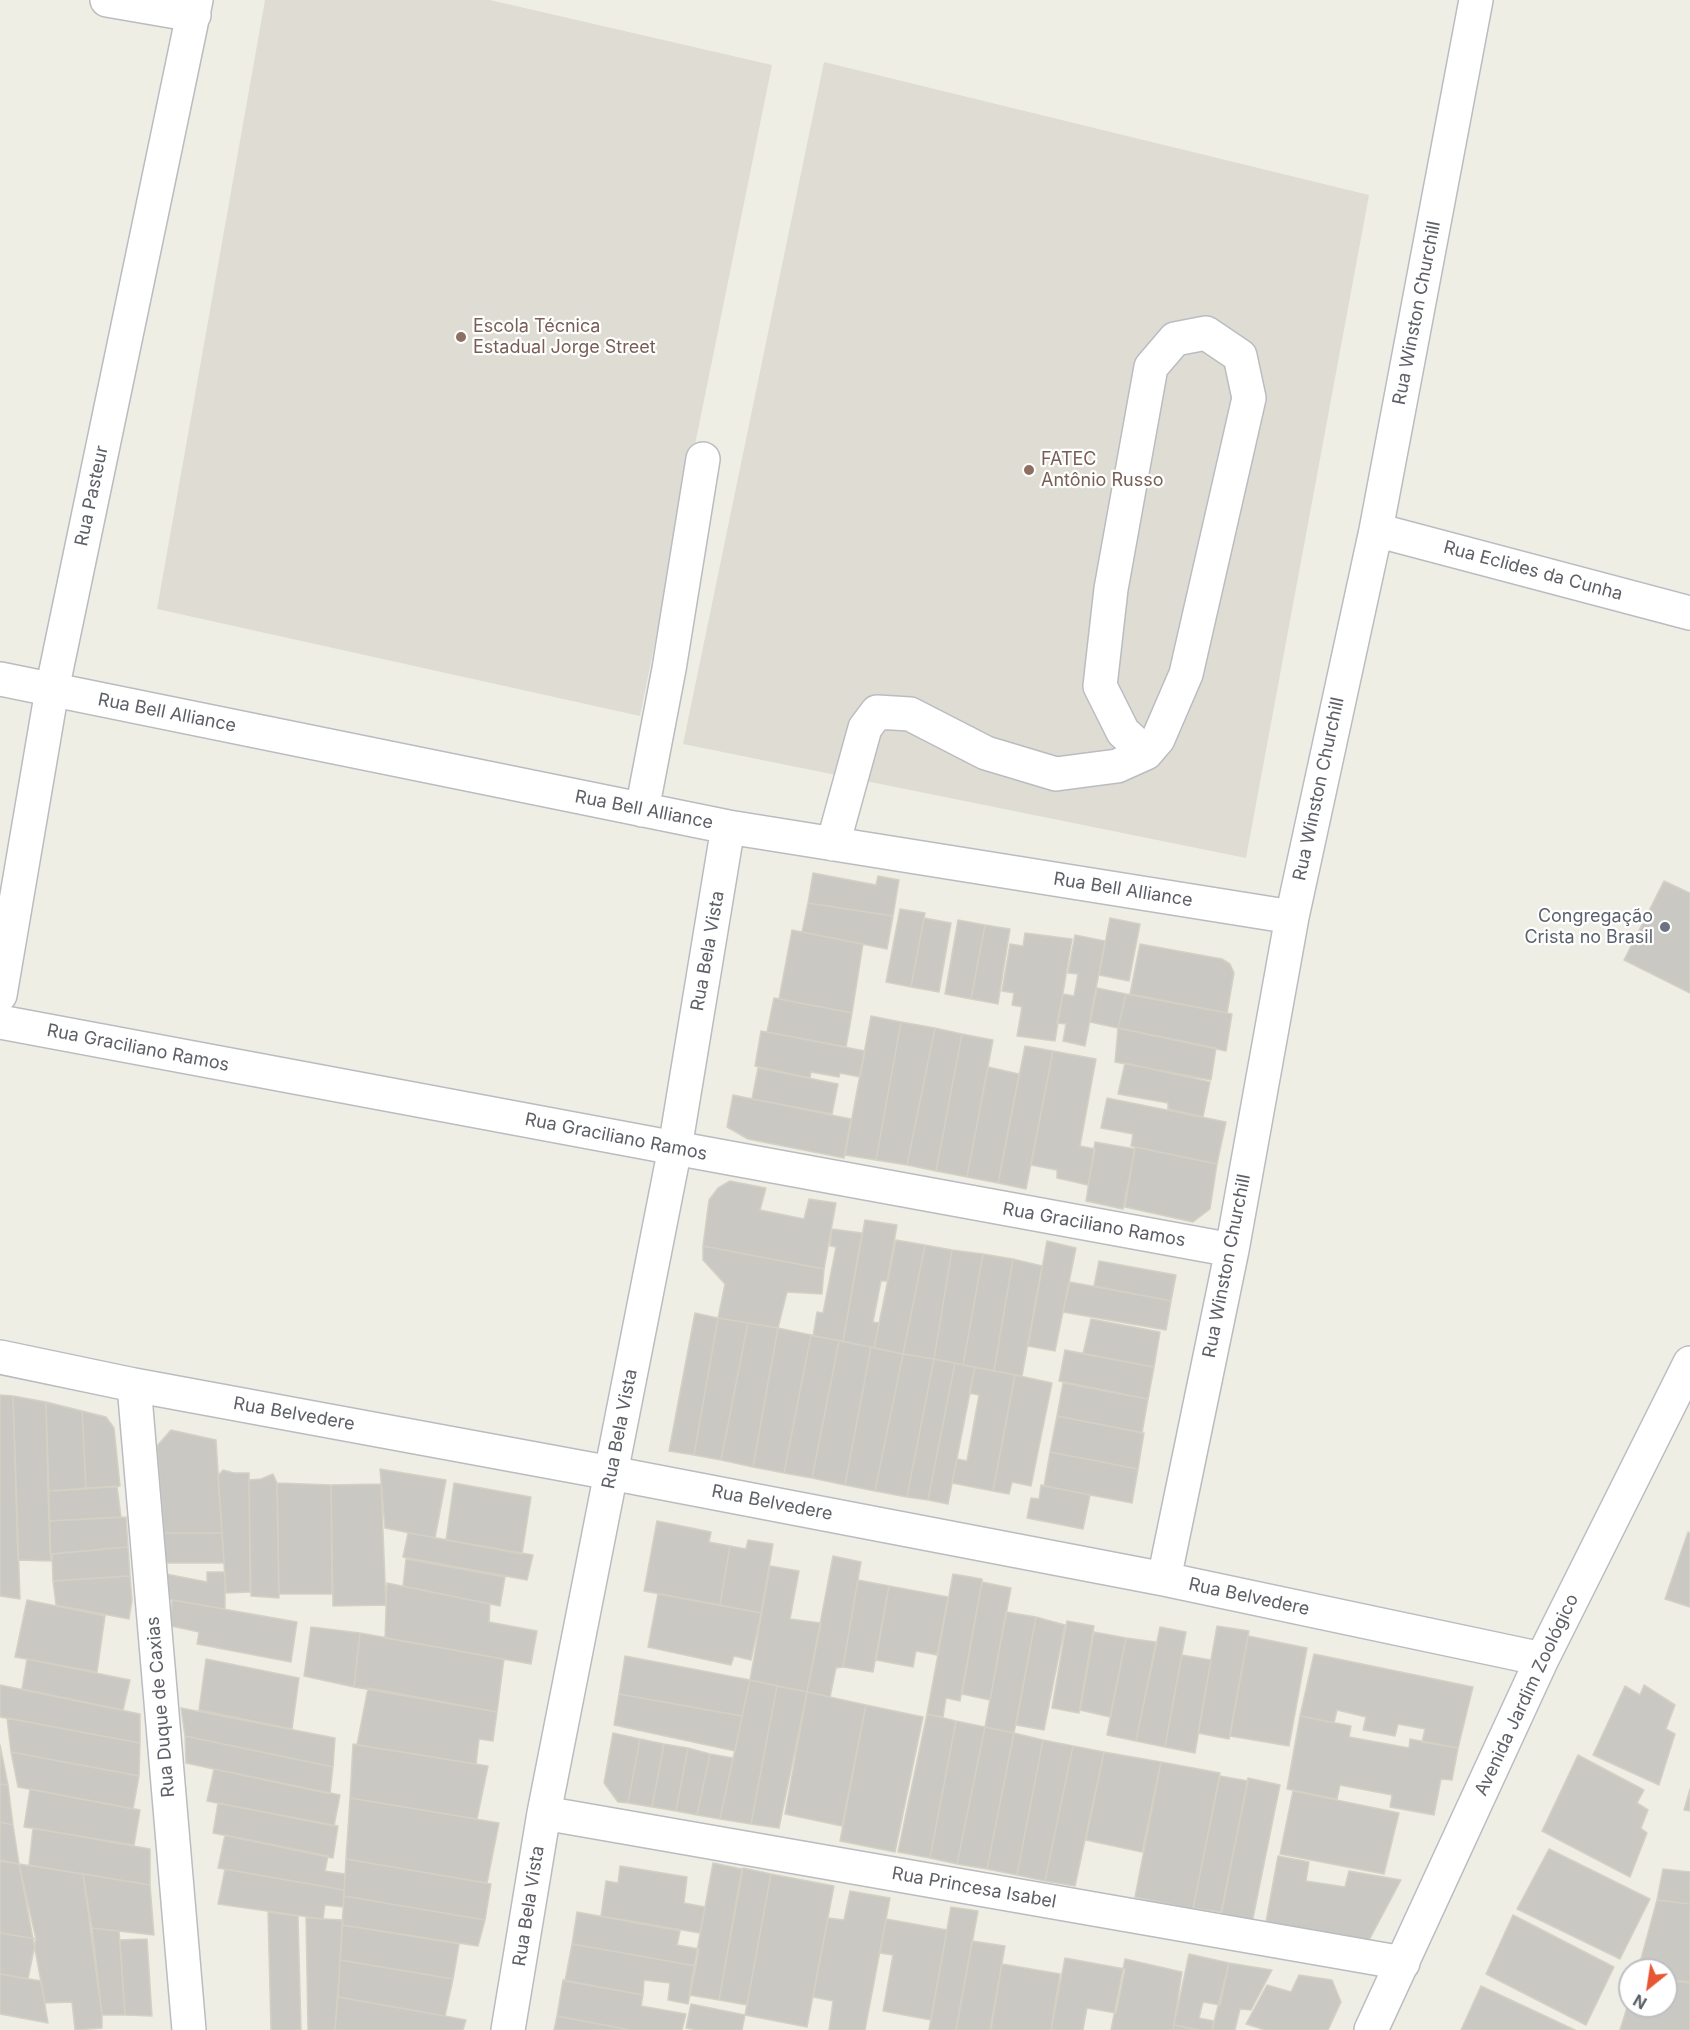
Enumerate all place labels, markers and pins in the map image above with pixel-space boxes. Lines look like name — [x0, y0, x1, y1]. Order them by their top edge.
place label: Escola Técnica Estadual Jorge Street — [473, 316, 656, 358]
marker: Escola Técnica Estadual Jorge Street — [454, 330, 468, 344]
place label: FATEC Antônio Russo — [1041, 449, 1163, 492]
marker: FATEC Antônio Russo — [1022, 463, 1036, 477]
place label: Congregação Crista no Brasil — [1524, 906, 1653, 948]
marker: Congregação Crista no Brasil — [1658, 920, 1672, 934]

